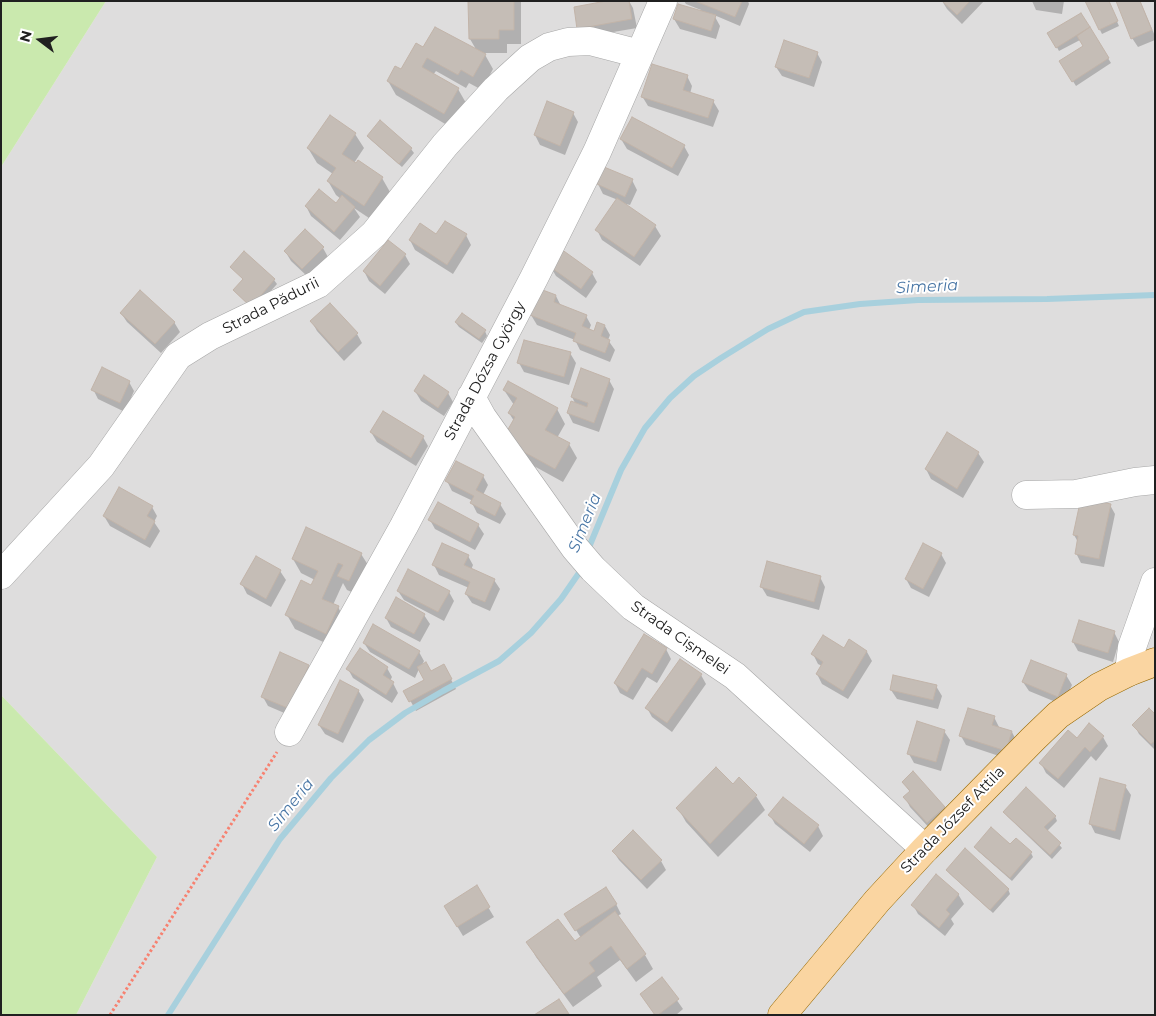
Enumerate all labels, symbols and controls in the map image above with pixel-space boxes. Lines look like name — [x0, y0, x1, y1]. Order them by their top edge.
north arrow — [15, 15, 65, 65]
text: N — [15, 28, 36, 44]
street label: Strada Pădurii — [220, 274, 322, 338]
water label: Simeria — [895, 276, 959, 298]
street label: Strada Dózsa György — [441, 298, 529, 444]
water label: Simeria — [564, 491, 606, 555]
street label: Strada Cișmelei — [627, 597, 733, 679]
street label: Strada József Attila — [897, 763, 1009, 877]
water label: Simeria — [264, 775, 318, 835]

